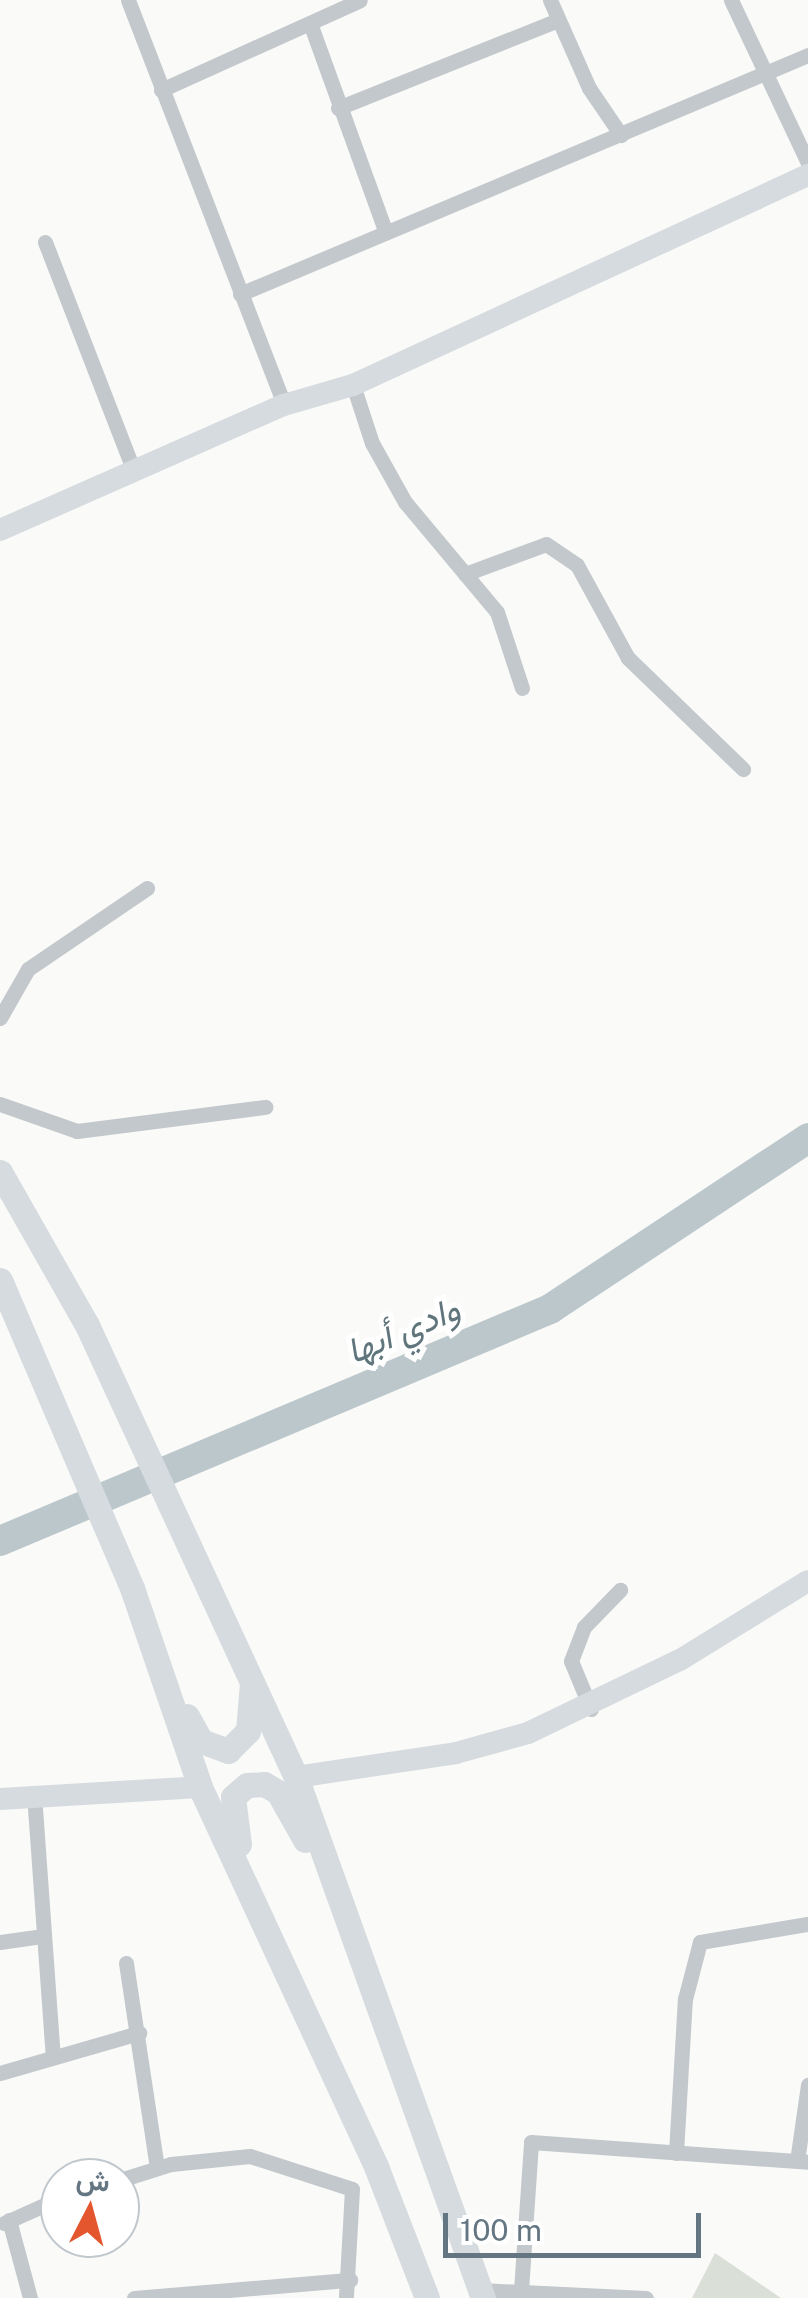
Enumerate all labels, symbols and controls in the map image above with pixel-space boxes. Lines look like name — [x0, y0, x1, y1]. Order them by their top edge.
water label: وادي أبها — [340, 1287, 466, 1373]
north arrow — [40, 2158, 140, 2258]
text: ش — [75, 2161, 111, 2198]
scale bar — [448, 2193, 706, 2255]
text: 100 m — [460, 2212, 542, 2248]

